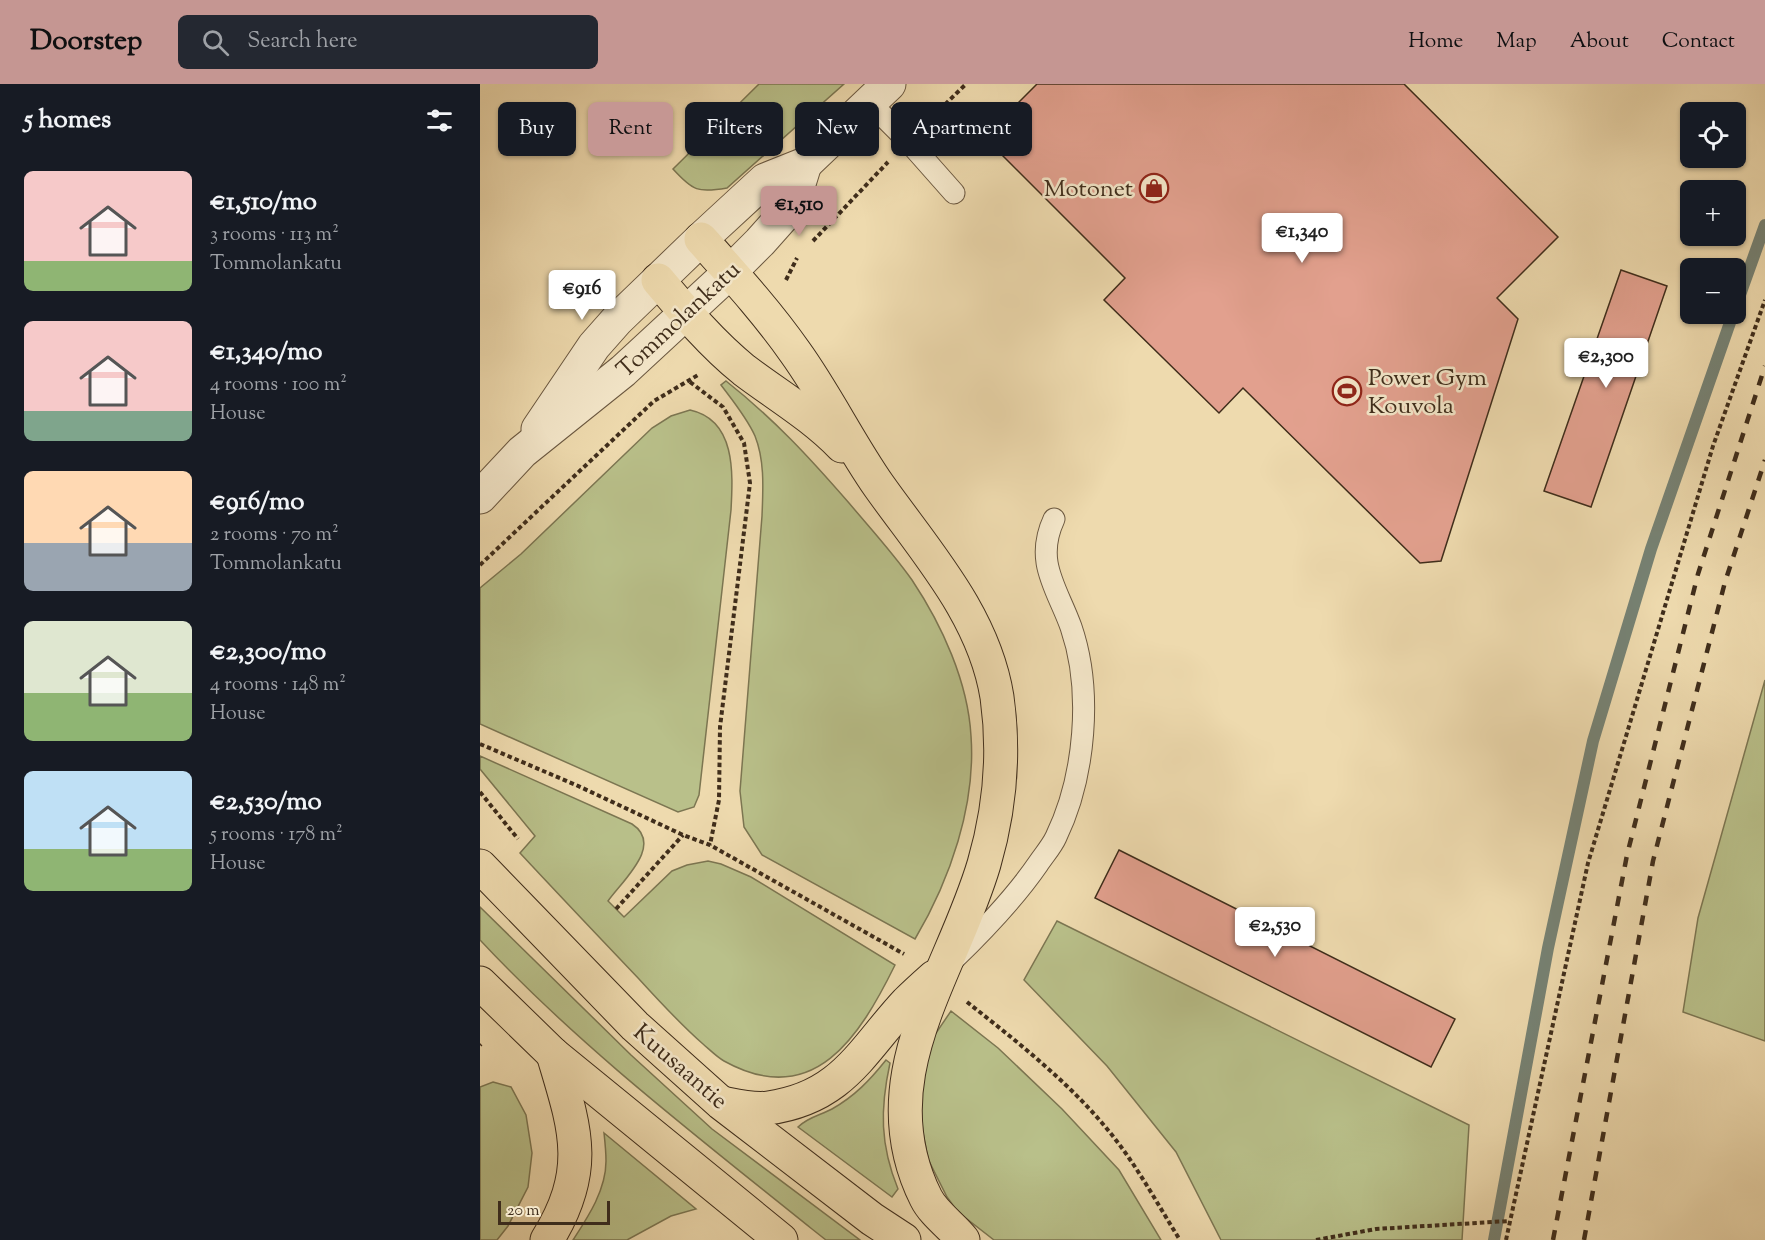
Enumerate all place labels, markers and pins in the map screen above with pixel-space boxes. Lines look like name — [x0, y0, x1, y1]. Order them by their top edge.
shop icon: Motonet — [1138, 172, 1170, 204]
place label: Motonet — [1044, 173, 1133, 207]
pin: €1,510 — [750, 186, 848, 237]
pin: €1,340 — [1253, 213, 1351, 264]
pin: €916 — [546, 270, 618, 321]
pin: €2,300 — [1557, 338, 1655, 389]
place label: Power Gym Kouvola — [1368, 362, 1487, 424]
sports icon: Power Gym Kouvola — [1331, 375, 1363, 407]
pin: €2,530 — [1226, 907, 1324, 958]

